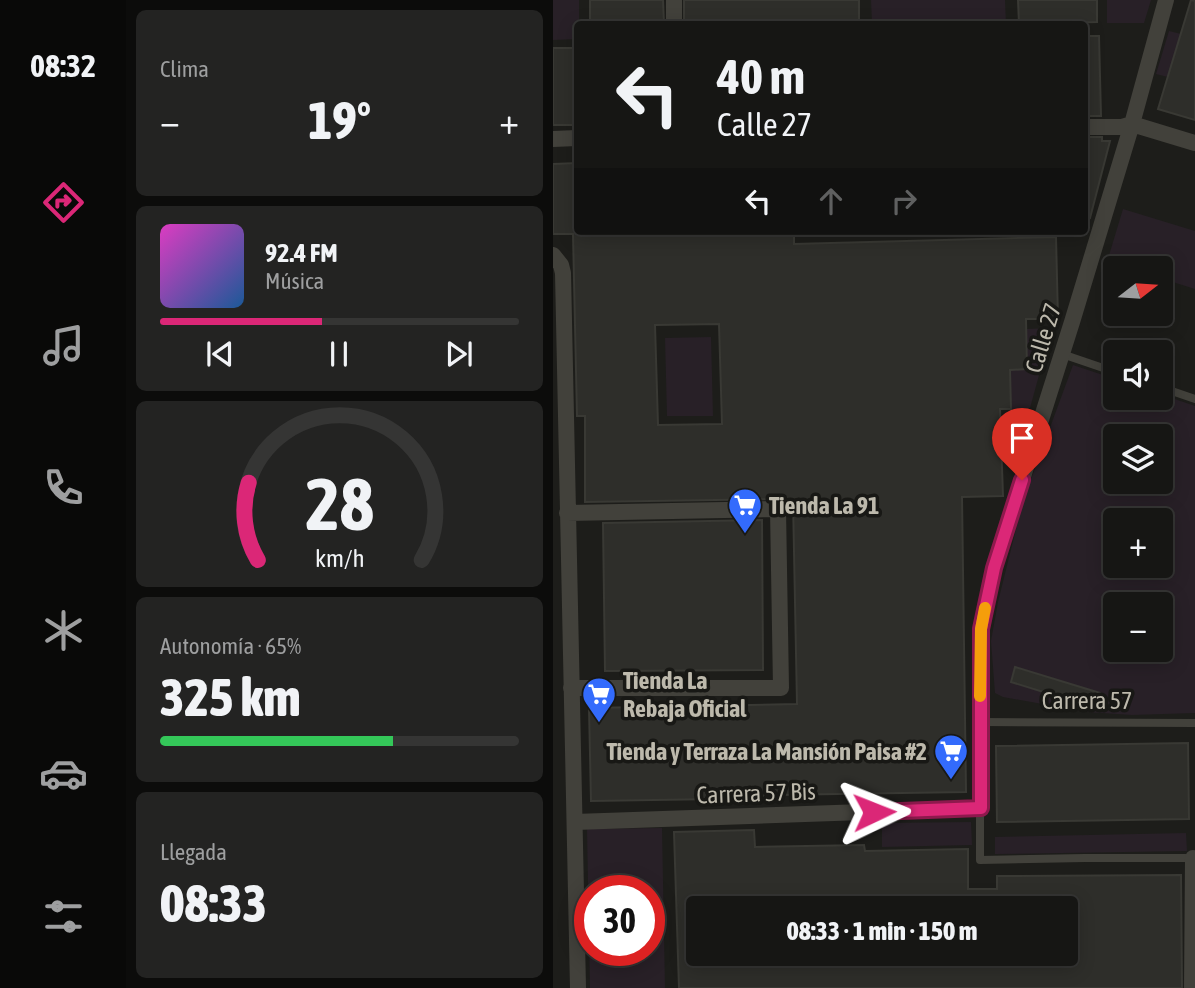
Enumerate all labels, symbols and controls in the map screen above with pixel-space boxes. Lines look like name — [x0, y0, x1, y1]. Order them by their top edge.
text: 08:32 — [30, 47, 96, 84]
text: 40 m — [717, 48, 805, 104]
icon: left — [602, 49, 693, 140]
text: Clima — [160, 56, 209, 82]
text: 19° — [308, 90, 371, 150]
text: − — [160, 99, 180, 142]
text: + — [499, 99, 519, 142]
text: Calle 27 — [717, 106, 812, 143]
icon: directions — [39, 178, 88, 227]
icon: left — [739, 182, 777, 220]
icon: ahead — [812, 182, 850, 220]
icon: right — [885, 182, 923, 220]
text: 92.4 FM — [265, 238, 338, 268]
north arrow — [1103, 256, 1173, 326]
map controls — [1103, 256, 1173, 662]
text: Música — [265, 268, 324, 294]
street label: Calle 27 — [1020, 300, 1066, 376]
icon: music — [39, 321, 88, 370]
icon: previous — [201, 335, 239, 373]
icon: pause — [320, 335, 358, 373]
icon: next — [440, 335, 478, 373]
button: sound — [1103, 340, 1173, 410]
pin — [992, 408, 1052, 480]
icon: arrive — [1003, 419, 1041, 457]
button: layers — [1103, 424, 1173, 494]
text: 28 — [305, 462, 374, 545]
icon: phone — [39, 463, 88, 512]
supermarket icon: Tienda La 91 — [726, 486, 764, 535]
place label: Tienda La 91 — [769, 492, 879, 519]
button: + — [1103, 508, 1173, 578]
text: km/h — [315, 544, 364, 572]
button: − — [1103, 592, 1173, 662]
icon: climate — [39, 606, 88, 655]
text: Autonomía · 65% — [160, 633, 301, 659]
text: 325 km — [160, 667, 301, 727]
place label: Tienda La Rebaja Oficial — [623, 667, 747, 722]
supermarket icon: Tienda La Rebaja Oficial — [580, 675, 618, 724]
street label: Carrera 57 — [1042, 687, 1132, 714]
supermarket icon: Tienda y Terraza La Mansión Paisa #2 — [932, 732, 970, 781]
place label: Tienda y Terraza La Mansión Paisa #2 — [606, 738, 927, 765]
icon: car — [39, 749, 88, 798]
position arrow — [837, 775, 911, 849]
street label: Carrera 57 Bis — [696, 777, 816, 809]
text: Llegada — [160, 839, 227, 865]
text: 08:33 — [160, 873, 267, 933]
speed limit sign: 30 — [574, 875, 665, 966]
icon: filters — [39, 892, 88, 941]
text: 08:33 · 1 min · 150 m — [787, 916, 977, 946]

